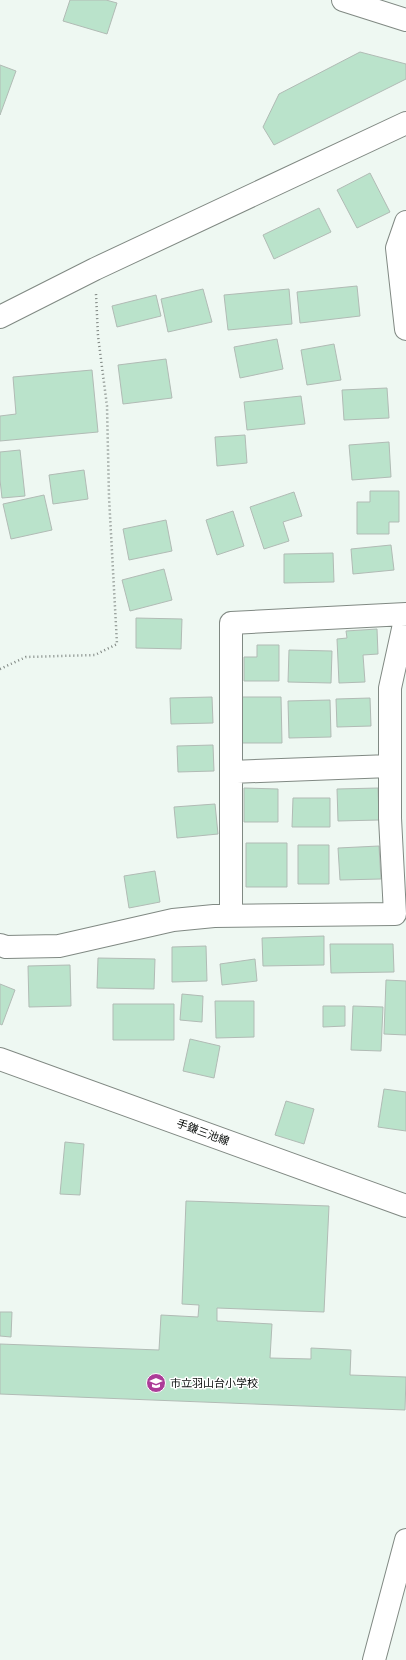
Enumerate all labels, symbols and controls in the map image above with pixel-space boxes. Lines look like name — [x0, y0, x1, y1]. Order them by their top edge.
street label: 手鎌三池線 — [175, 1116, 231, 1148]
school or university icon: 市立羽山台小学校 — [145, 1372, 167, 1394]
place label: 市立羽山台小学校 — [170, 1376, 258, 1390]

